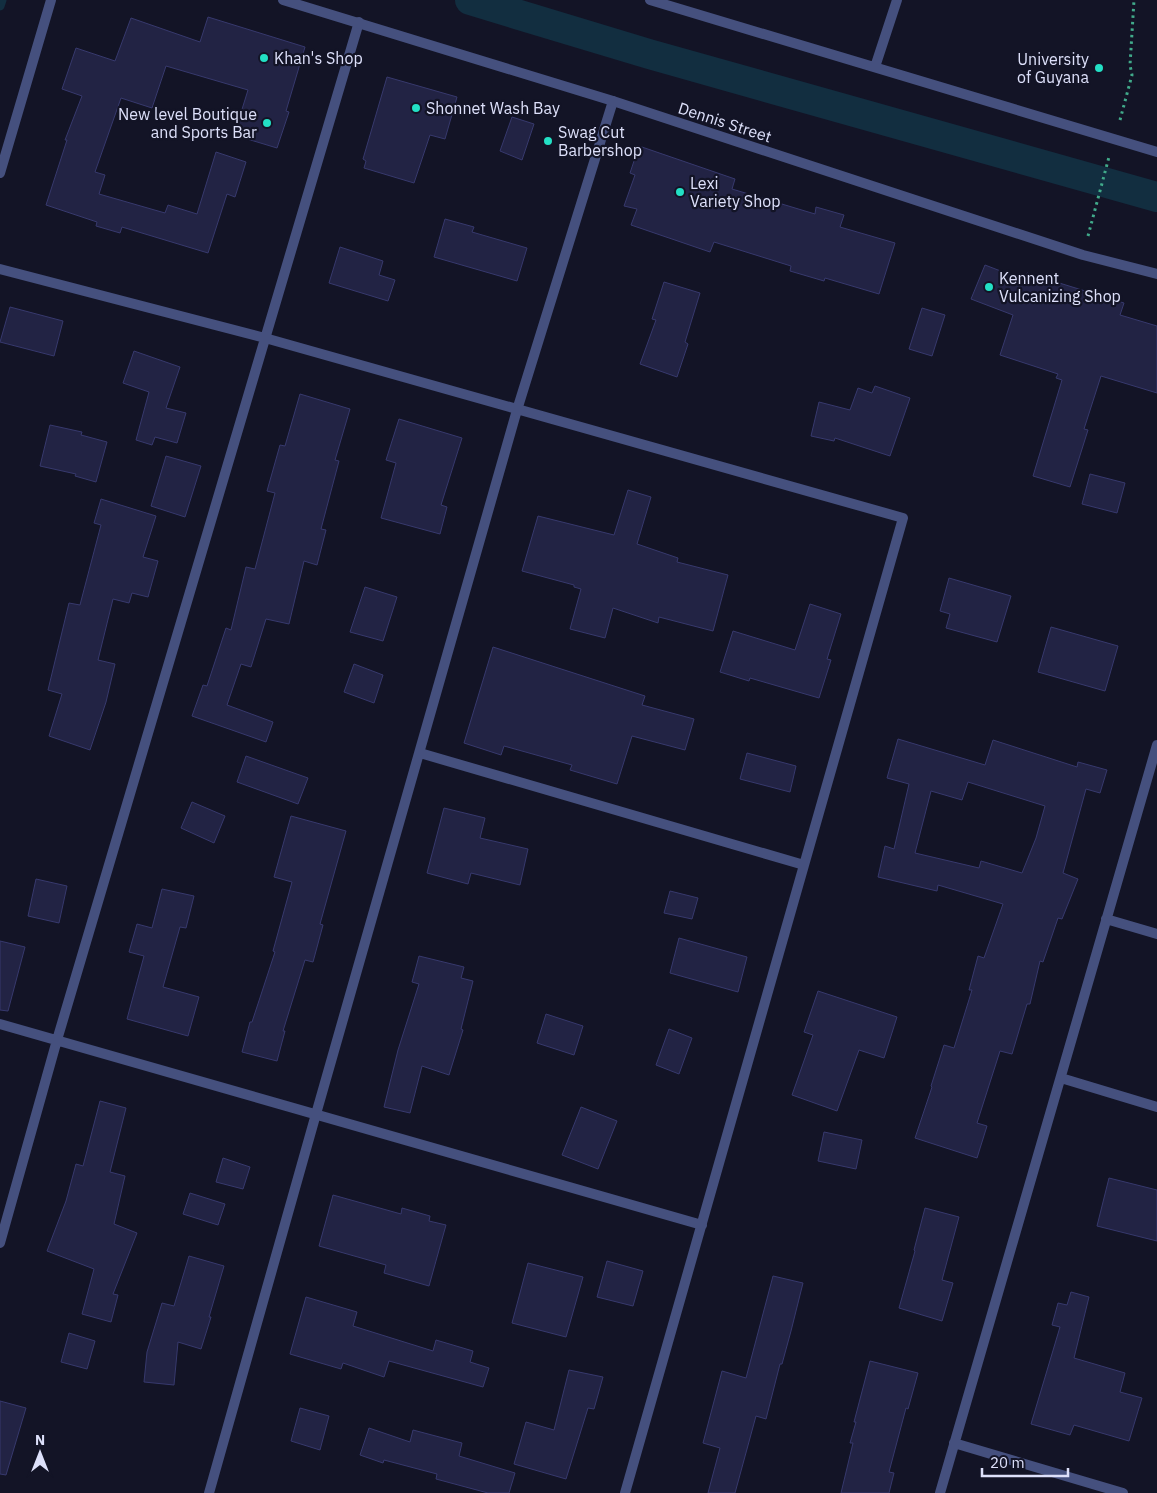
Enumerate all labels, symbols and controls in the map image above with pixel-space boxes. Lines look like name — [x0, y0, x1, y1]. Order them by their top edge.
place label: Khan's Shop — [274, 48, 363, 68]
place label: University of Guyana — [1017, 49, 1089, 87]
marker: Khan's Shop — [258, 52, 270, 64]
marker: University of Guyana — [1093, 62, 1105, 74]
street label: Dennis Street — [676, 97, 774, 147]
place label: Shonnet Wash Bay — [426, 98, 560, 118]
marker: Shonnet Wash Bay — [410, 102, 422, 114]
place label: New level Boutique and Sports Bar — [118, 104, 257, 142]
marker: New level Boutique and Sports Bar — [261, 117, 273, 129]
place label: Swag Cut Barbershop — [558, 122, 642, 160]
marker: Swag Cut Barbershop — [542, 135, 554, 147]
place label: Lexi Variety Shop — [690, 173, 780, 211]
marker: Lexi Variety Shop — [674, 186, 686, 198]
place label: Kennent Vulcanizing Shop — [999, 268, 1121, 306]
marker: Kennent Vulcanizing Shop — [983, 281, 995, 293]
north arrow — [15, 1428, 65, 1478]
text: N — [35, 1431, 45, 1449]
scale bar — [982, 1446, 1068, 1478]
text: 20 m — [990, 1453, 1025, 1472]

